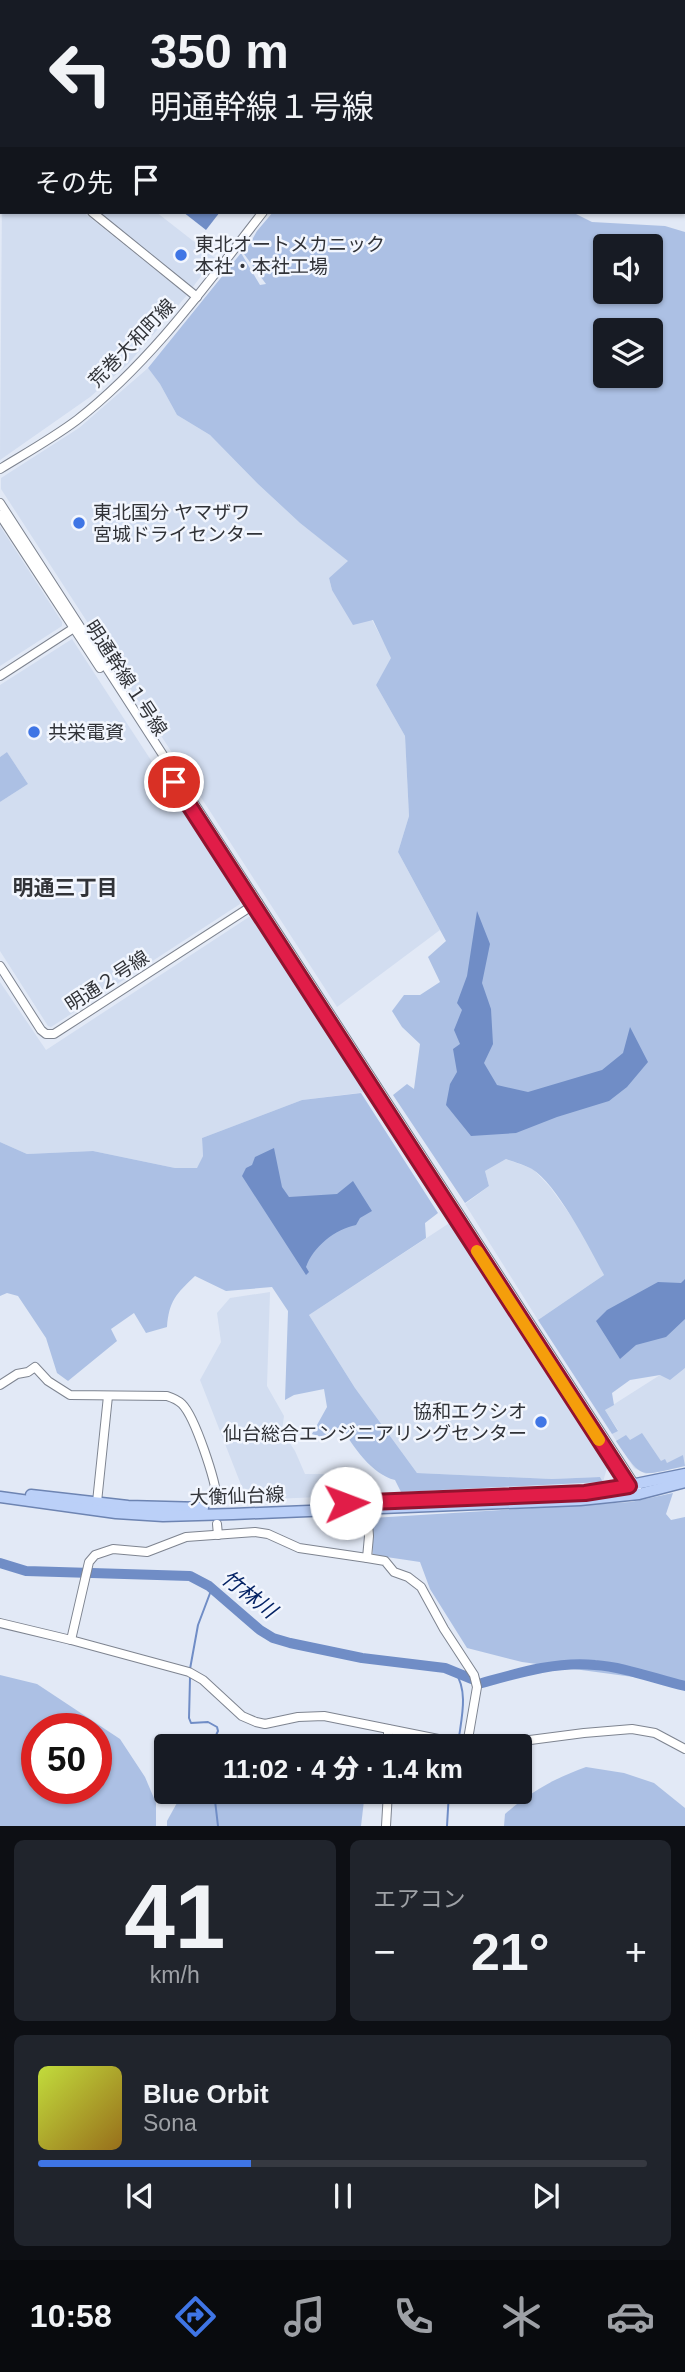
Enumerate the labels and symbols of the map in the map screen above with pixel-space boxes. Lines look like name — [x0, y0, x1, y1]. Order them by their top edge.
place label: 東北オートメカニック 本社・本社工場 — [195, 234, 385, 277]
marker: 東北オートメカニック 本社・本社工場 — [173, 247, 189, 263]
street label: 荒巻大和町線 — [85, 295, 179, 391]
place label: 東北国分 ヤマザワ 宮城ドライセンター — [93, 502, 264, 545]
marker: 東北国分 ヤマザワ 宮城ドライセンター — [71, 515, 87, 531]
street label: 明通幹線１号線 — [81, 617, 171, 739]
place label: 共栄電資 — [48, 722, 124, 743]
marker: 共栄電資 — [26, 724, 42, 740]
pin — [144, 752, 204, 812]
district label: 明通三丁目 — [13, 876, 118, 899]
street label: 明通２号線 — [61, 946, 153, 1016]
place label: 協和エクシオ 仙台総合エンジニアリングセンター — [223, 1401, 527, 1444]
marker: 協和エクシオ 仙台総合エンジニアリングセンター — [533, 1414, 549, 1430]
position arrow — [309, 1466, 383, 1540]
street label: 大衡仙台線 — [189, 1484, 285, 1508]
water label: 竹林川 — [217, 1566, 282, 1624]
speed limit sign: 50 — [21, 1713, 112, 1804]

